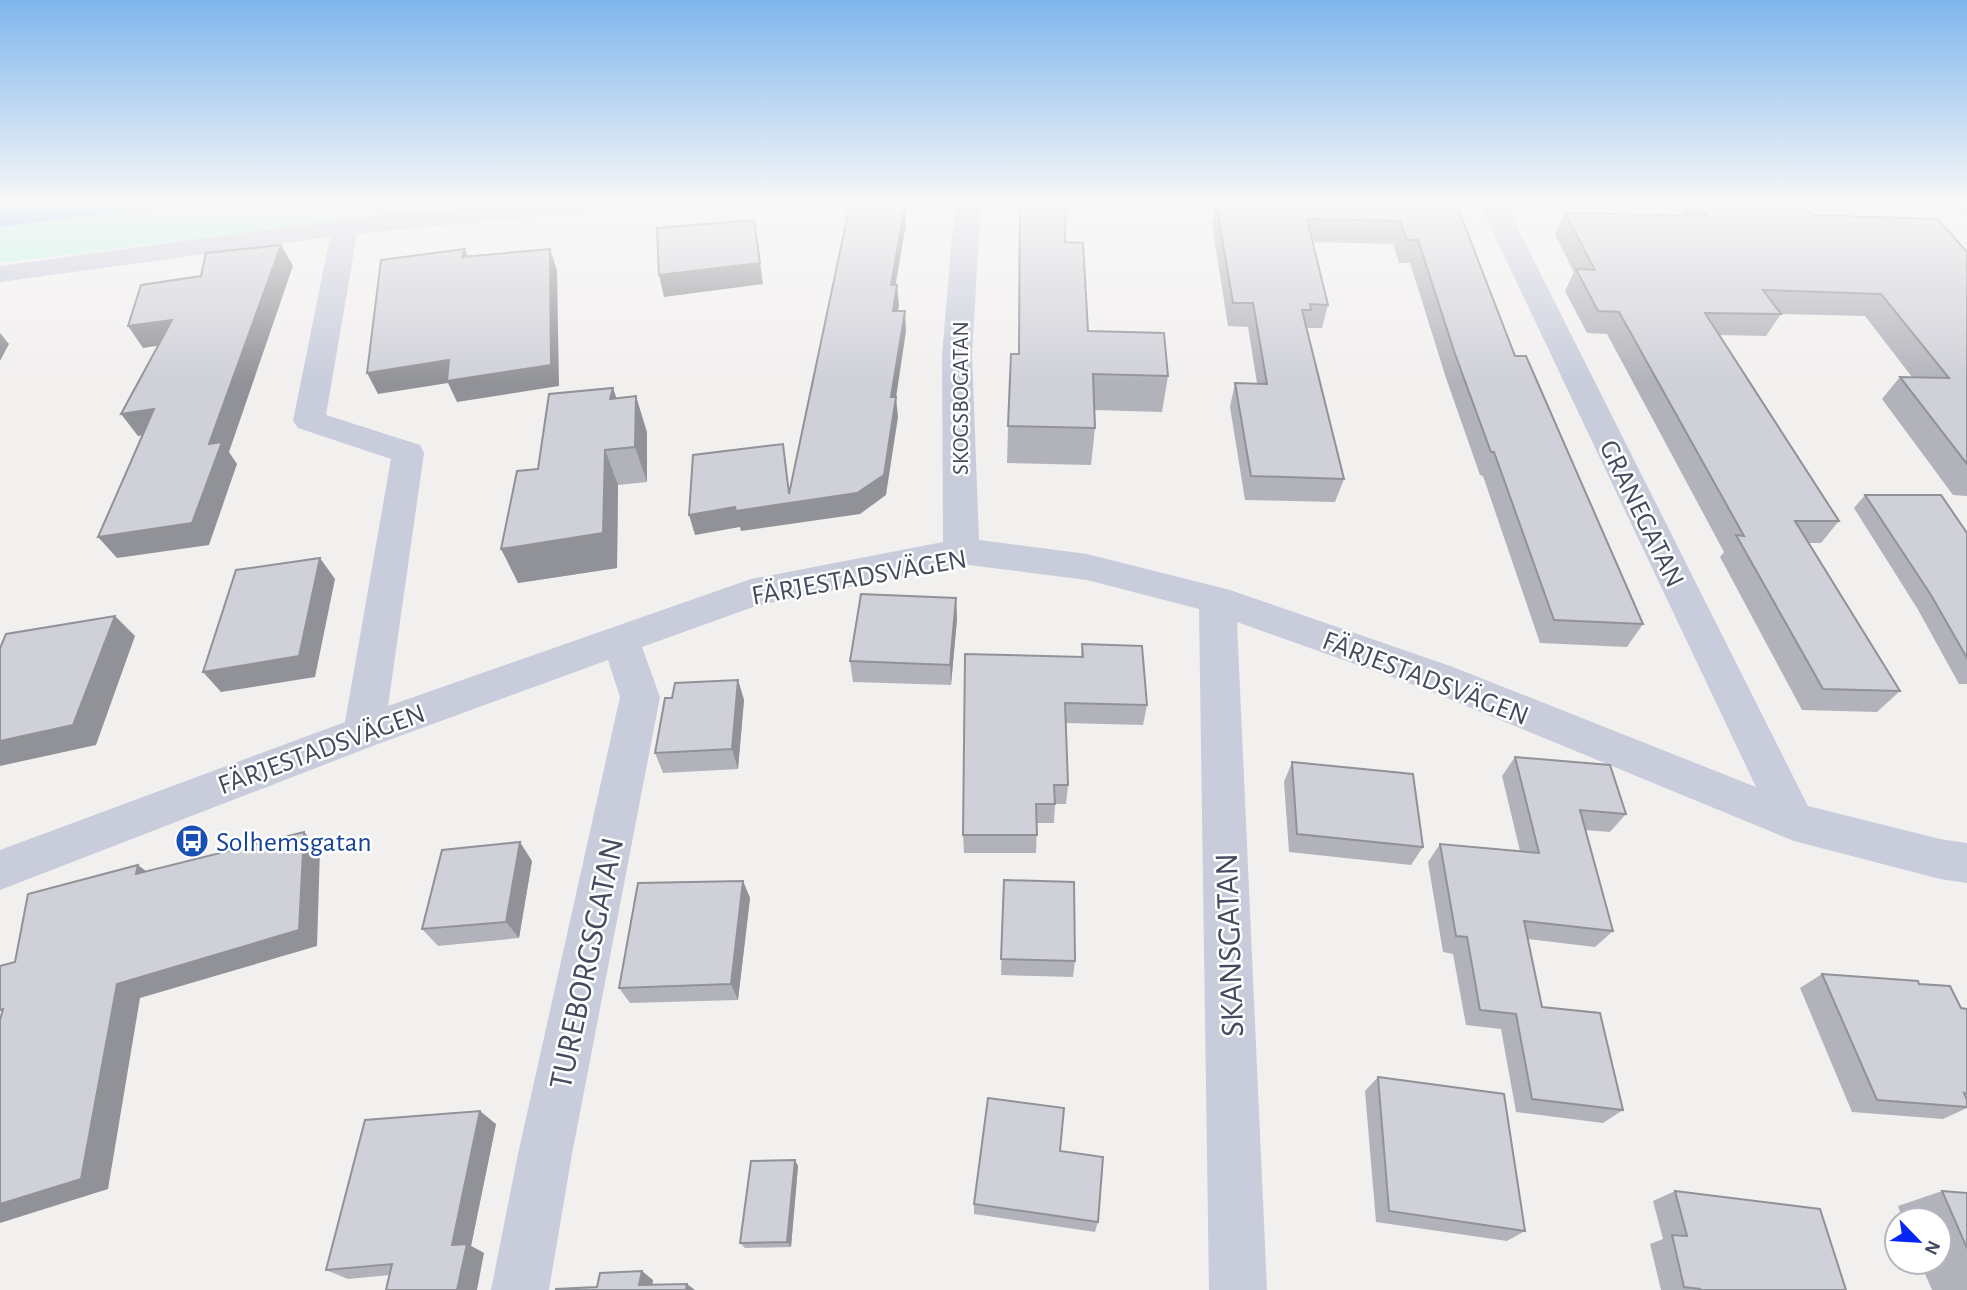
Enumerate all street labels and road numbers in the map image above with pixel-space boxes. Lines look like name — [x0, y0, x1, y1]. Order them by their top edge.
street label: SKOGSBOGATAN — [950, 321, 973, 475]
street label: GRANEGATAN — [1594, 436, 1689, 592]
street label: FÄRJESTADSVÄGEN — [749, 543, 969, 611]
street label: FÄRJESTADSVÄGEN — [1318, 625, 1533, 731]
street label: FÄRJESTADSVÄGEN — [214, 698, 429, 800]
street label: TUREBORGSGATAN — [545, 835, 630, 1092]
street label: SKANSGATAN — [1211, 852, 1250, 1037]

